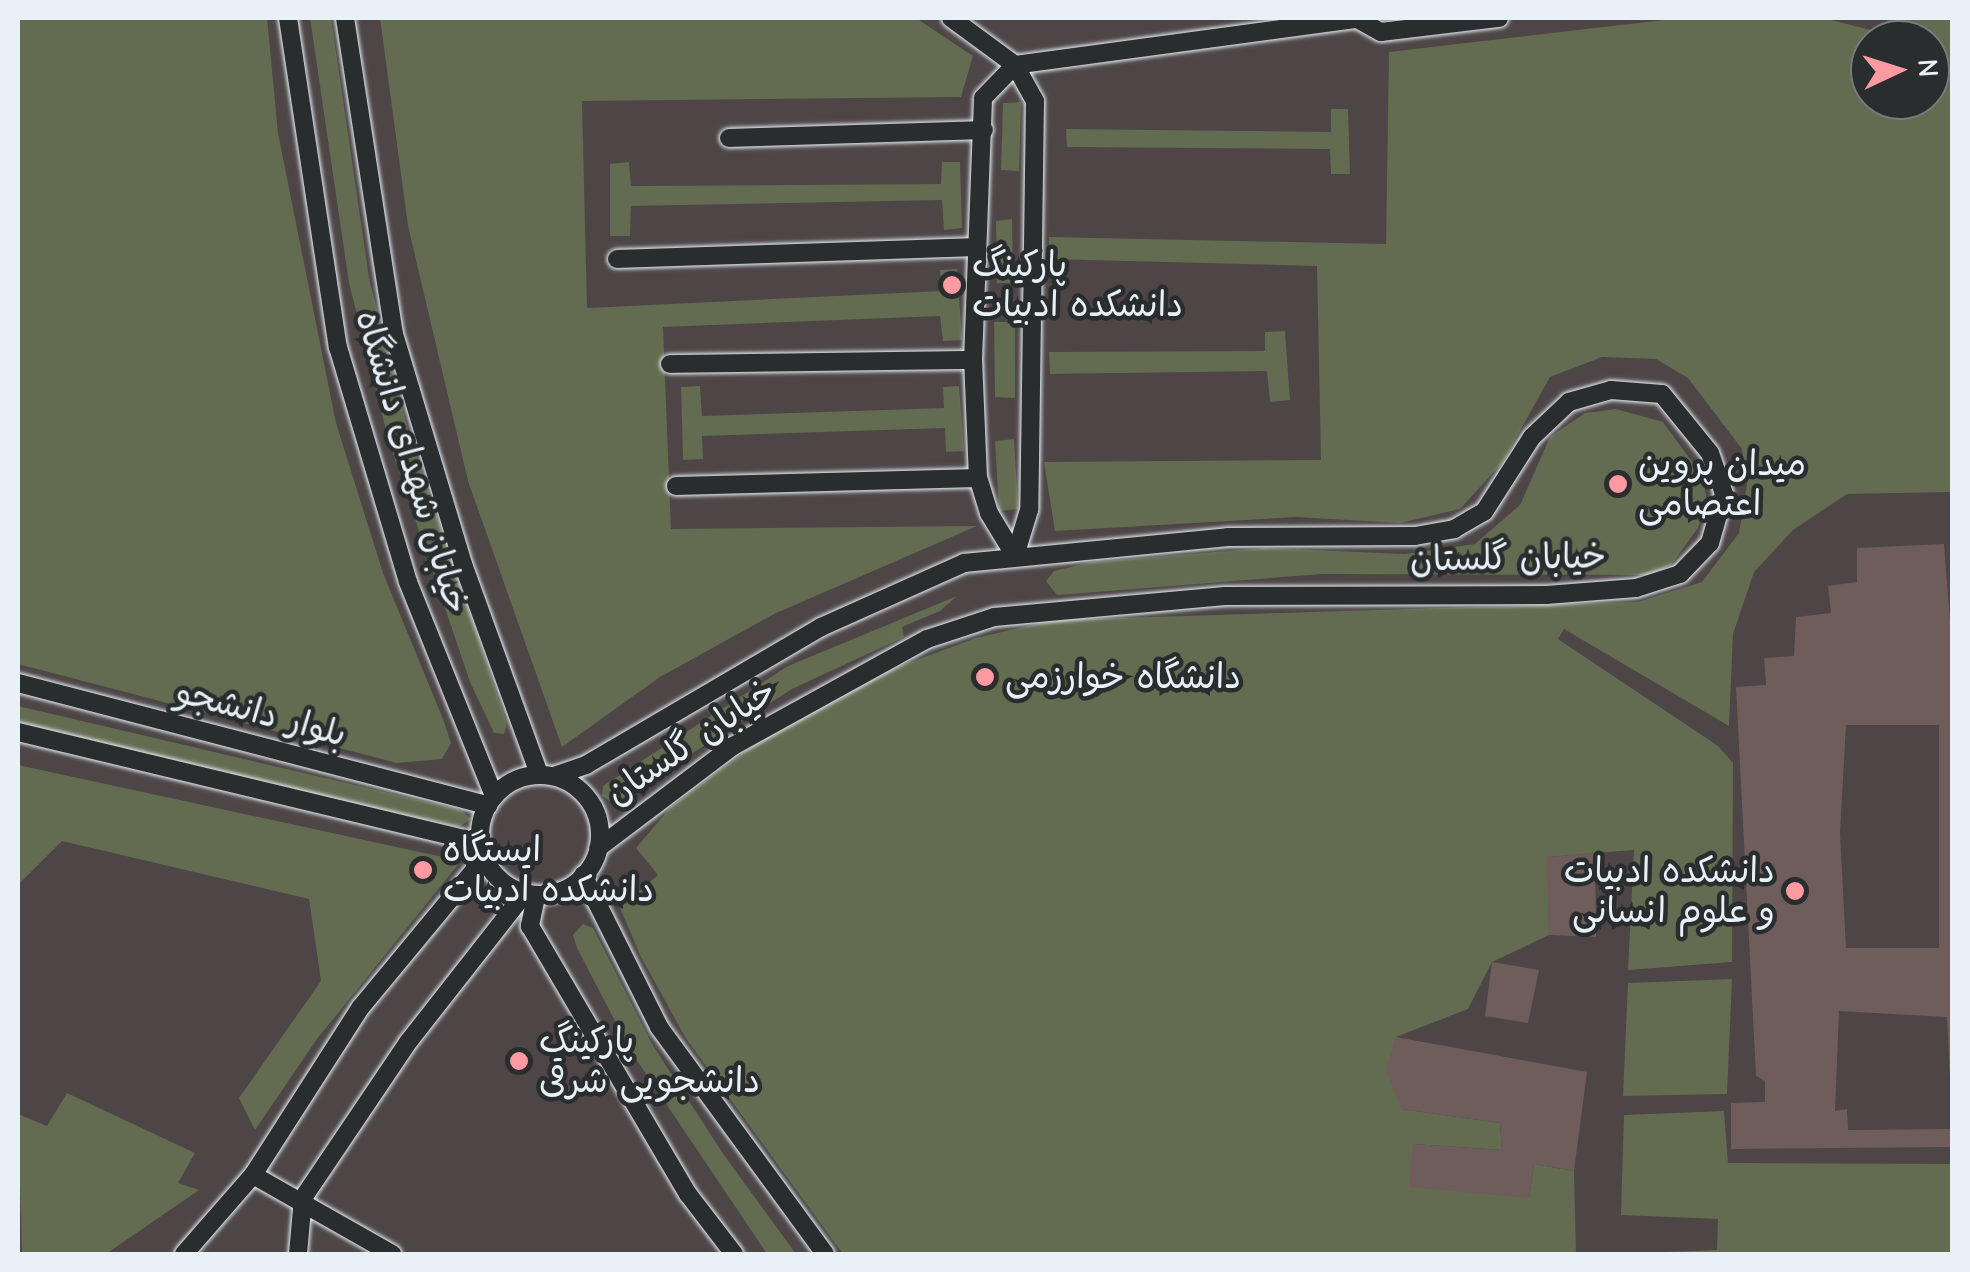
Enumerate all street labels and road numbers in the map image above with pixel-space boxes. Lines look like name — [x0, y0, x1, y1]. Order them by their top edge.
street label: خیابان شهدای دانشگاه — [346, 305, 478, 619]
street label: خیابان گلستان — [1410, 535, 1606, 581]
street label: بلوار دانشجو — [171, 670, 351, 756]
street label: خیابان گلستان — [598, 670, 784, 814]

